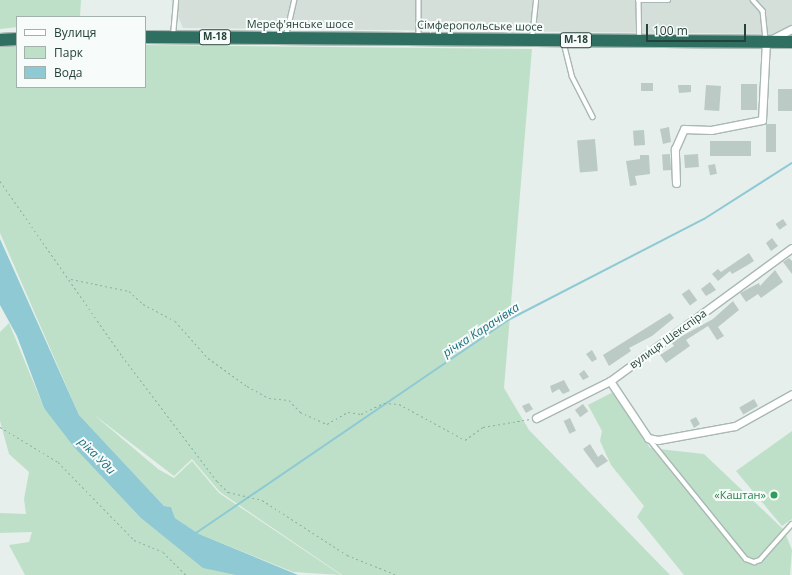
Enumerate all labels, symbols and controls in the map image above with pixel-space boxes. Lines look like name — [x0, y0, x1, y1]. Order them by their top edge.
legend — [16, 16, 146, 88]
scale bar — [648, 16, 748, 42]
street label: Мереф'янське шосе — [247, 17, 353, 31]
street label: Сімферопольське шосе — [417, 18, 543, 34]
text: 100 m — [653, 22, 688, 39]
text: Вулиця — [54, 24, 96, 41]
road number: М-18 — [198, 29, 232, 45]
road number: М-18 — [559, 32, 593, 48]
text: Парк — [54, 44, 83, 61]
text: Вода — [54, 64, 83, 81]
water label: річка Карачівка — [440, 300, 522, 360]
street label: вулиця Шекспіра — [627, 307, 709, 371]
water label: ріка Уди — [76, 435, 118, 477]
place label: «Каштан» — [714, 488, 766, 502]
marker: «Каштан» — [769, 490, 779, 500]

